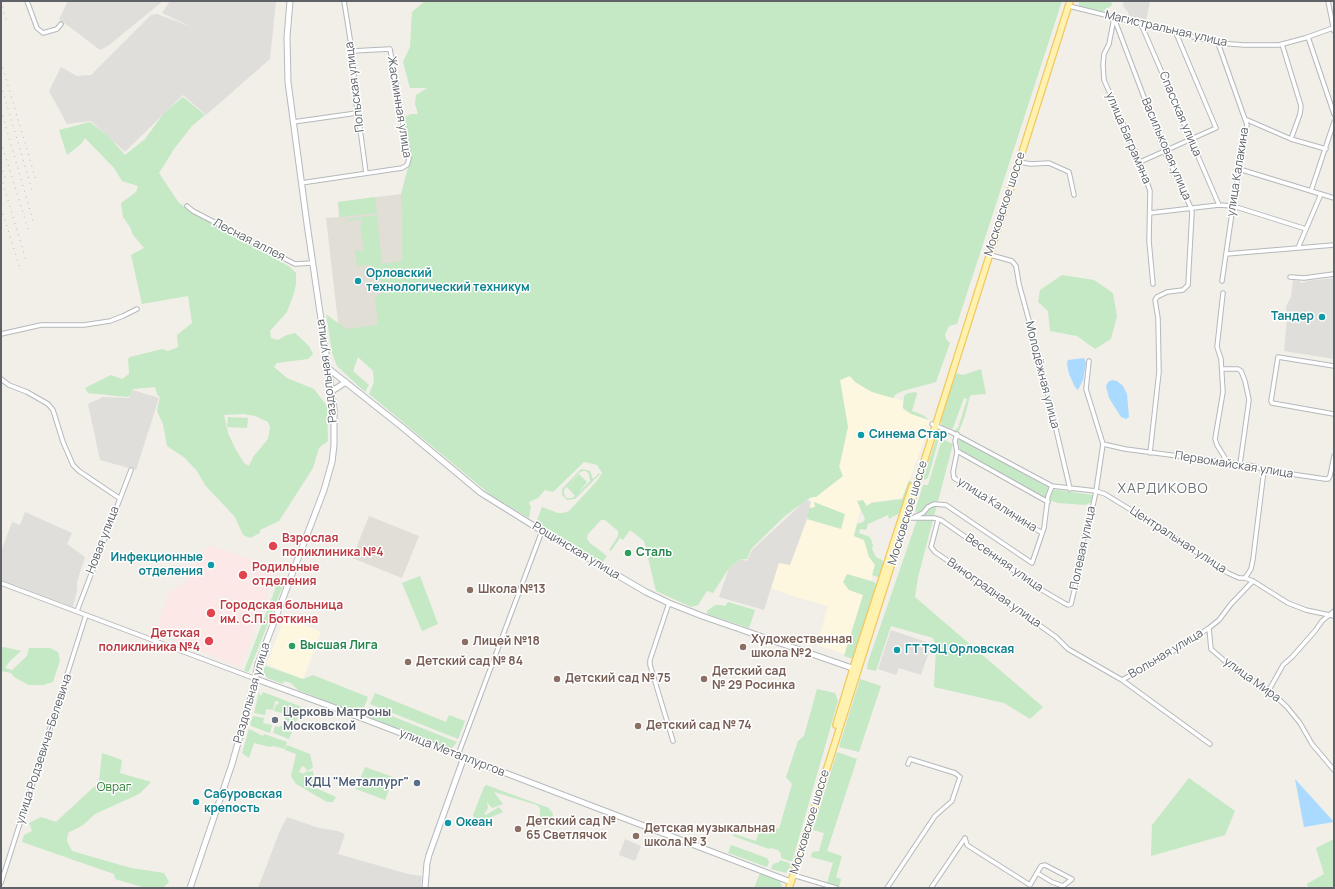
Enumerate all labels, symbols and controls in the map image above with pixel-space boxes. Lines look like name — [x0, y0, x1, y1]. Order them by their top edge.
street label: Магистральная улица — [1103, 8, 1229, 50]
street label: Польская улица — [342, 41, 368, 133]
street label: Жасминная улица — [384, 55, 414, 159]
street label: Спасская улица — [1156, 69, 1204, 159]
street label: улица Баграмяна — [1102, 90, 1154, 186]
street label: Васильковая улица — [1138, 96, 1194, 202]
street label: улица Калакина — [1224, 126, 1252, 218]
street label: Московское шоссе — [981, 150, 1029, 258]
street label: Лесная аллея — [211, 216, 287, 264]
place label: Орловский технологический техникум — [366, 267, 530, 295]
marker: Орловский технологический техникум — [353, 276, 363, 286]
place label: Тандер — [1271, 310, 1314, 324]
marker: Тандер — [1317, 312, 1327, 322]
street label: Раздольная улица — [314, 318, 340, 424]
street label: Молодёжная улица — [1022, 320, 1062, 430]
place label: Синема Стар — [869, 428, 947, 442]
marker: Синема Стар — [856, 430, 866, 440]
street label: Первомайская улица — [1174, 449, 1294, 481]
street label: Московское шоссе — [885, 459, 931, 567]
street label: улица Калинина — [954, 475, 1040, 535]
district label: ХАРДИКОВО — [1117, 481, 1209, 497]
street label: Центральная улица — [1127, 503, 1229, 577]
street label: Новая улица — [83, 504, 123, 576]
street label: Полевая улица — [1067, 505, 1099, 591]
street label: Рощинская улица — [530, 519, 622, 583]
street label: Весенняя улица — [962, 531, 1046, 595]
place label: Взрослая поликлиника №4 — [282, 532, 384, 560]
marker: Взрослая поликлиника №4 — [267, 540, 279, 552]
place label: Сталь — [636, 546, 672, 560]
marker: Сталь — [623, 548, 633, 558]
place label: Инфекционные отделения — [111, 551, 203, 579]
street label: Виноградная улица — [944, 555, 1044, 631]
marker: Инфекционные отделения — [206, 560, 216, 570]
place label: Родильные отделения — [252, 561, 319, 589]
marker: Родильные отделения — [237, 569, 249, 581]
place label: Школа №13 — [478, 583, 545, 597]
marker: Школа №13 — [465, 585, 475, 595]
place label: Городская больница им. С.П. Боткина — [220, 599, 343, 627]
marker: Городская больница им. С.П. Боткина — [205, 607, 217, 619]
street label: Вольная улица — [1126, 626, 1206, 682]
place label: Детская поликлиника №4 — [98, 627, 200, 655]
place label: Художественная школа №2 — [751, 633, 852, 661]
marker: Детская поликлиника №4 — [203, 635, 215, 647]
place label: Лицей №18 — [473, 635, 540, 649]
marker: Лицей №18 — [460, 637, 470, 647]
place label: Высшая Лига — [300, 639, 378, 653]
street label: Раздольная улица — [231, 641, 273, 745]
marker: Высшая Лига — [287, 641, 297, 651]
marker: Художественная школа №2 — [738, 642, 748, 652]
place label: ГТ ТЭЦ Орловская — [905, 643, 1014, 657]
marker: ГТ ТЭЦ Орловская — [892, 645, 902, 655]
street label: улица Мира — [1221, 654, 1283, 706]
place label: Детский сад № 84 — [416, 655, 523, 669]
marker: Детский сад № 84 — [403, 657, 413, 667]
place label: Детский сад № 29 Росинка — [712, 665, 795, 693]
street label: улица Родзевича-Белевича — [13, 672, 75, 826]
place label: Детский сад № 75 — [565, 672, 671, 686]
marker: Детский сад № 75 — [552, 674, 562, 684]
marker: Детский сад № 29 Росинка — [699, 674, 709, 684]
place label: Церковь Матроны Московской — [283, 706, 391, 734]
marker: Церковь Матроны Московской — [270, 715, 280, 725]
place label: Детский сад № 74 — [646, 719, 752, 733]
marker: Детский сад № 74 — [633, 721, 643, 731]
street label: улица Металлургов — [397, 726, 507, 780]
street label: Московское шоссе — [787, 768, 833, 876]
place label: КДЦ "Металлург" — [305, 776, 409, 790]
marker: КДЦ "Металлург" — [412, 778, 422, 788]
park label: Овраг — [97, 781, 131, 795]
place label: Сабуровская крепость — [204, 788, 282, 816]
marker: Сабуровская крепость — [191, 797, 201, 807]
place label: Детский сад № 65 Светлячок — [526, 815, 616, 843]
place label: Океан — [456, 816, 493, 830]
marker: Океан — [443, 818, 453, 828]
place label: Детская музыкальная школа № 3 — [644, 822, 775, 850]
marker: Детский сад № 65 Светлячок — [513, 824, 523, 834]
marker: Детская музыкальная школа № 3 — [631, 831, 641, 841]

